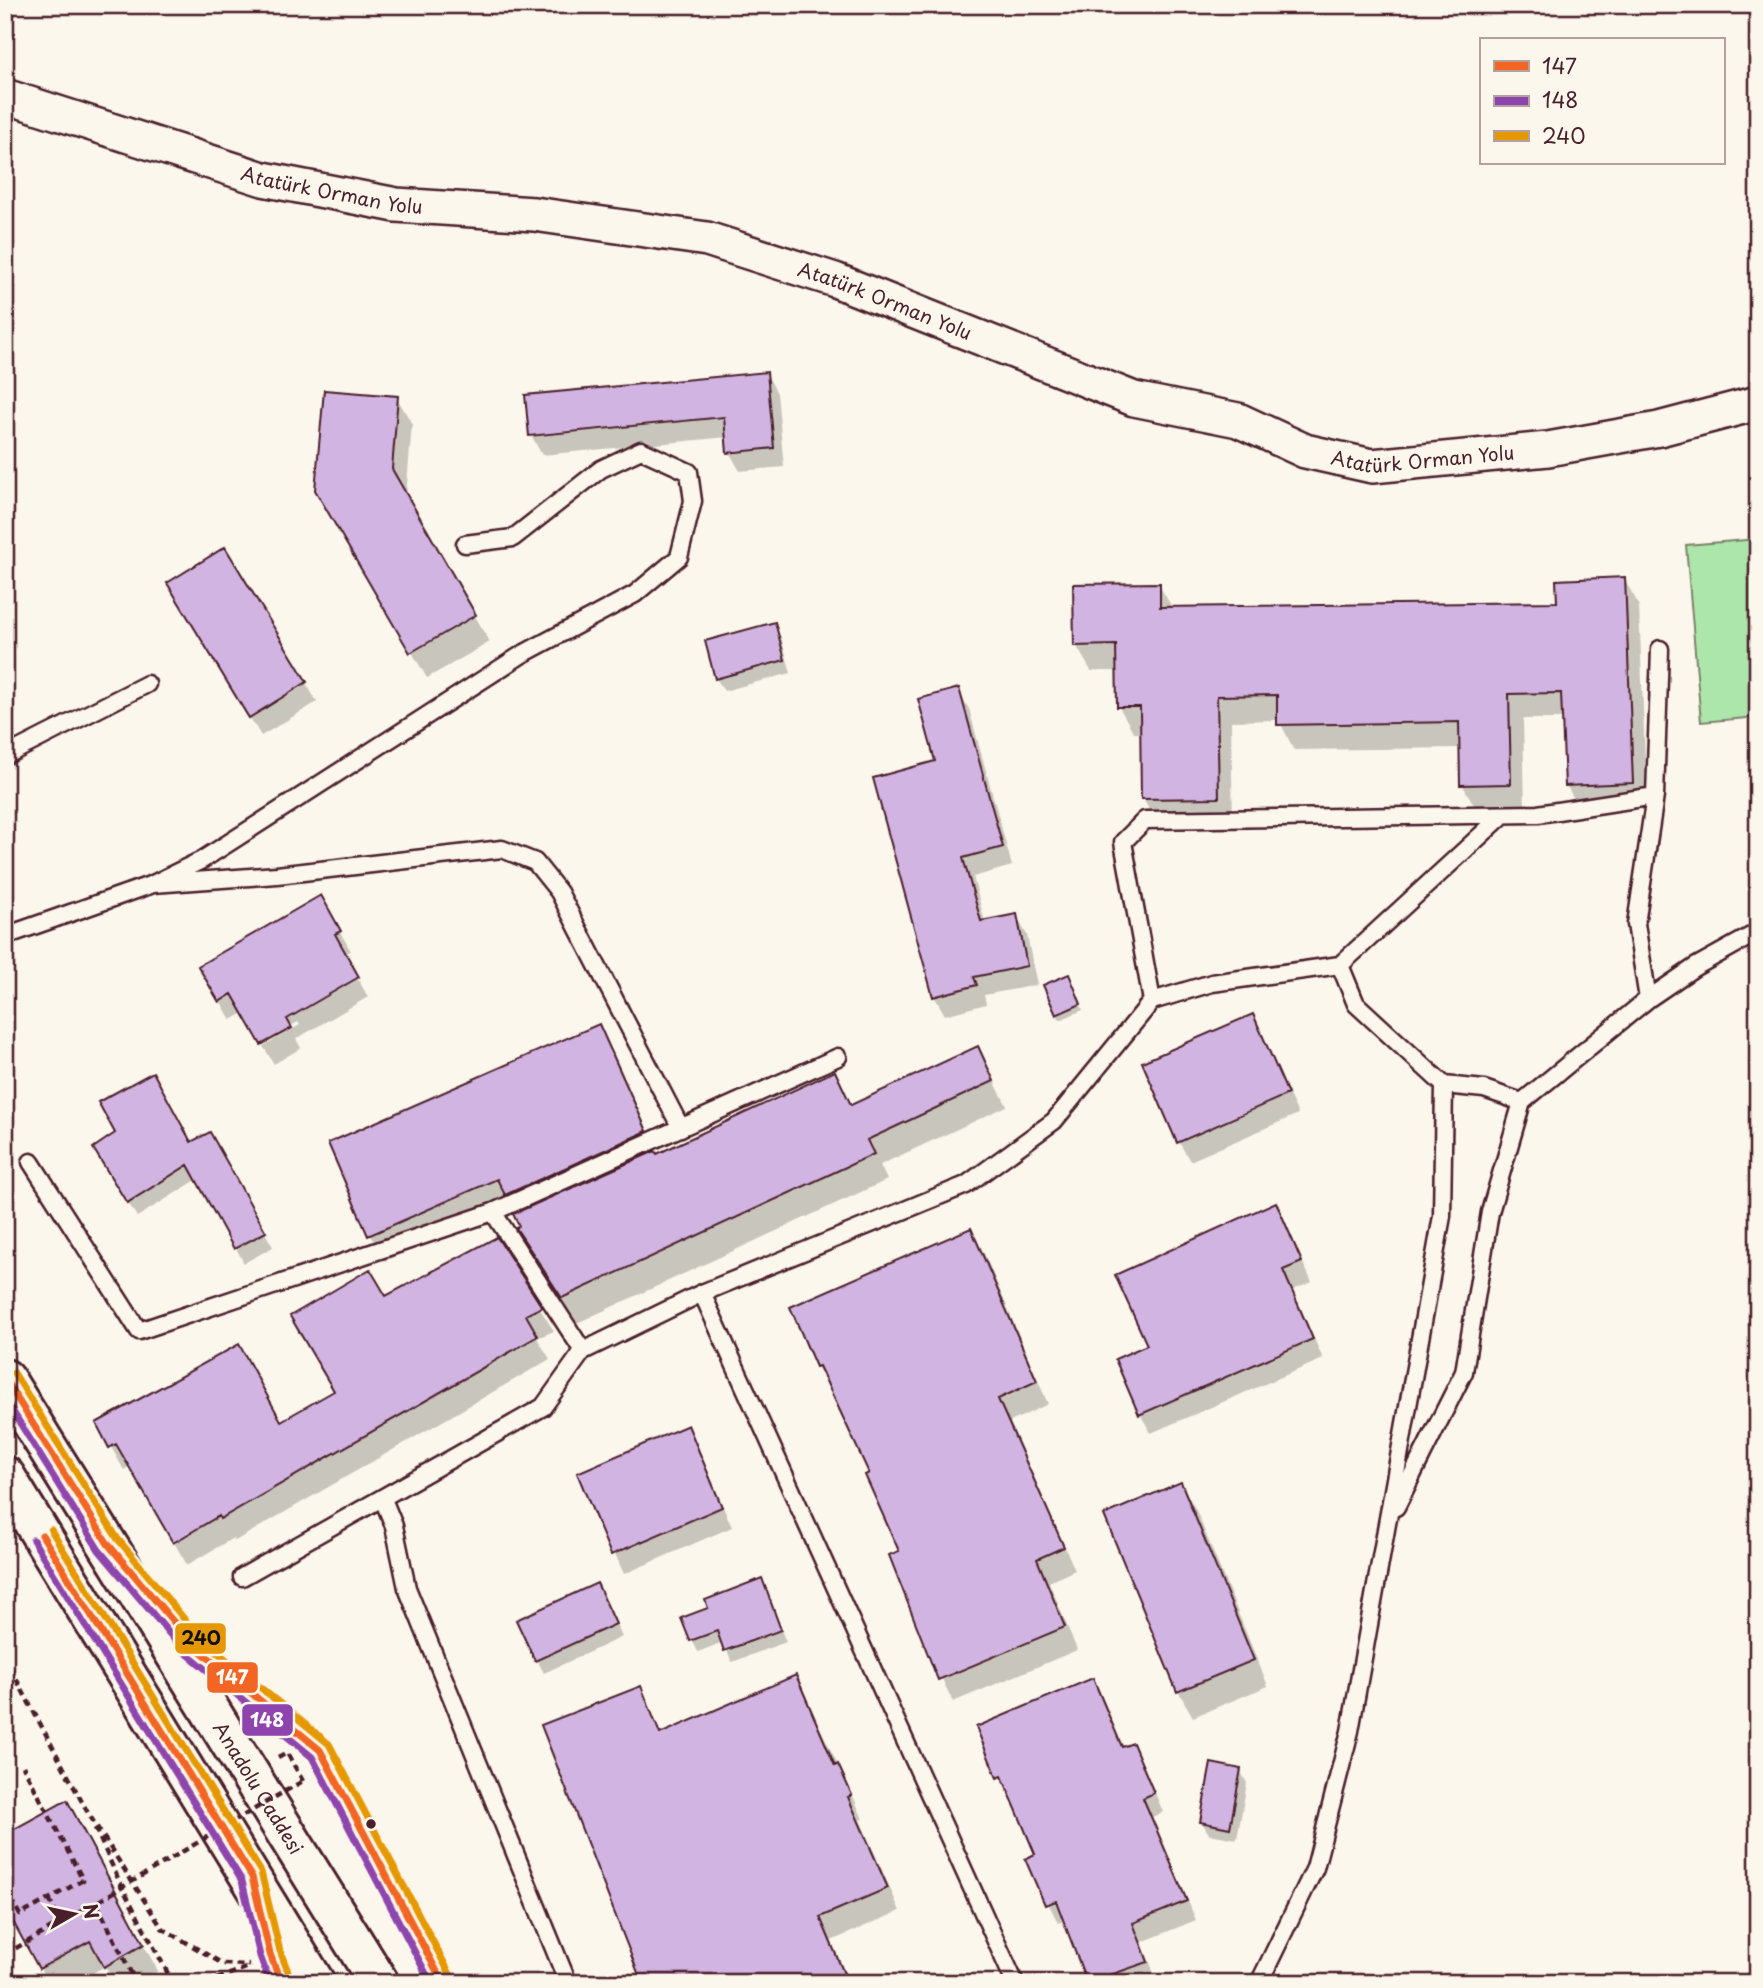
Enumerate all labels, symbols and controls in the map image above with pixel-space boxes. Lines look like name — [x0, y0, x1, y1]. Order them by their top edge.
legend — [1480, 38, 1724, 164]
text: 147 — [1542, 49, 1577, 81]
text: 148 — [1542, 83, 1578, 115]
text: 240 — [1542, 119, 1586, 151]
street label: Atatürk Orman Yolu — [238, 158, 423, 220]
street label: Atatürk Orman Yolu — [795, 254, 976, 346]
street label: Atatürk Orman Yolu — [1329, 437, 1515, 479]
line badge: 240 — [174, 1622, 227, 1655]
text: 240 — [181, 1623, 221, 1651]
line badge: 147 — [206, 1661, 259, 1694]
text: 147 — [216, 1662, 249, 1690]
line badge: 148 — [241, 1703, 294, 1737]
text: 148 — [250, 1705, 284, 1733]
street label: Anadolu Caddesi — [207, 1716, 311, 1859]
unlabelled marker — [364, 1817, 378, 1831]
north arrow — [38, 1880, 108, 1950]
text: N — [77, 1902, 107, 1921]

